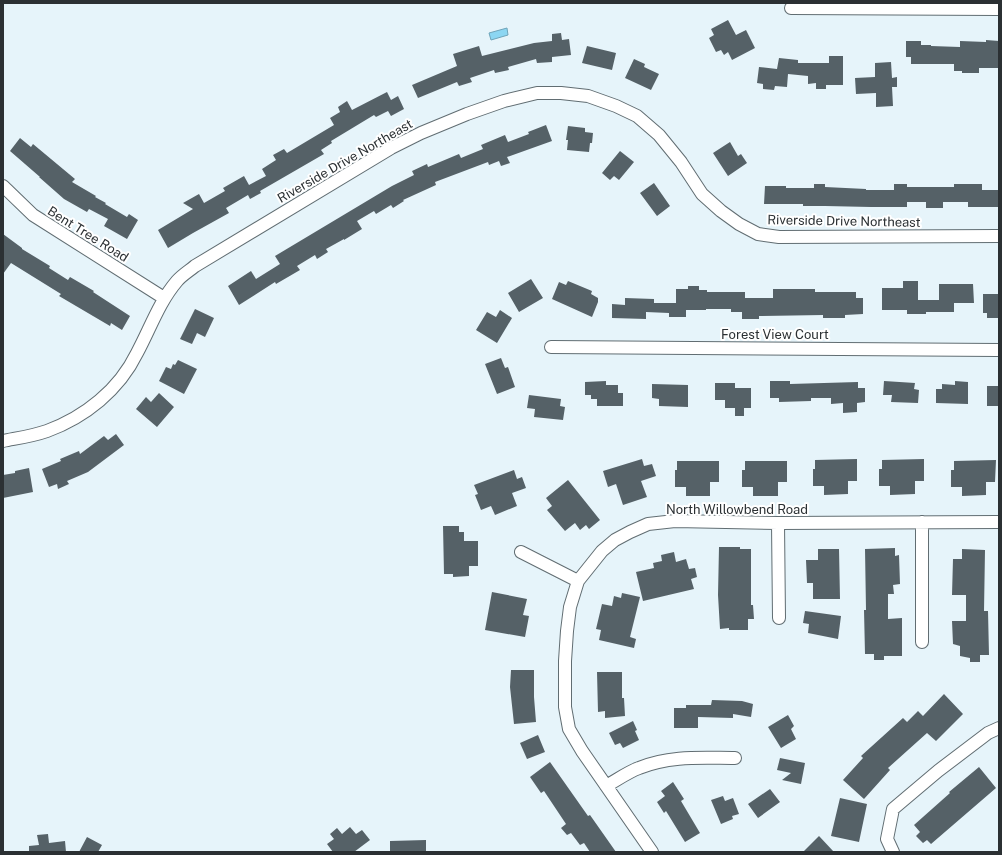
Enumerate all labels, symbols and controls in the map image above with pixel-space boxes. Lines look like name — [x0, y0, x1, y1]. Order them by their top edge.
street label: Riverside Drive Northeast — [275, 116, 415, 206]
street label: Bent Tree Road — [45, 203, 131, 265]
street label: Riverside Drive Northeast — [767, 212, 921, 230]
street label: Forest View Court — [721, 327, 829, 342]
street label: North Willowbend Road — [666, 502, 808, 517]

